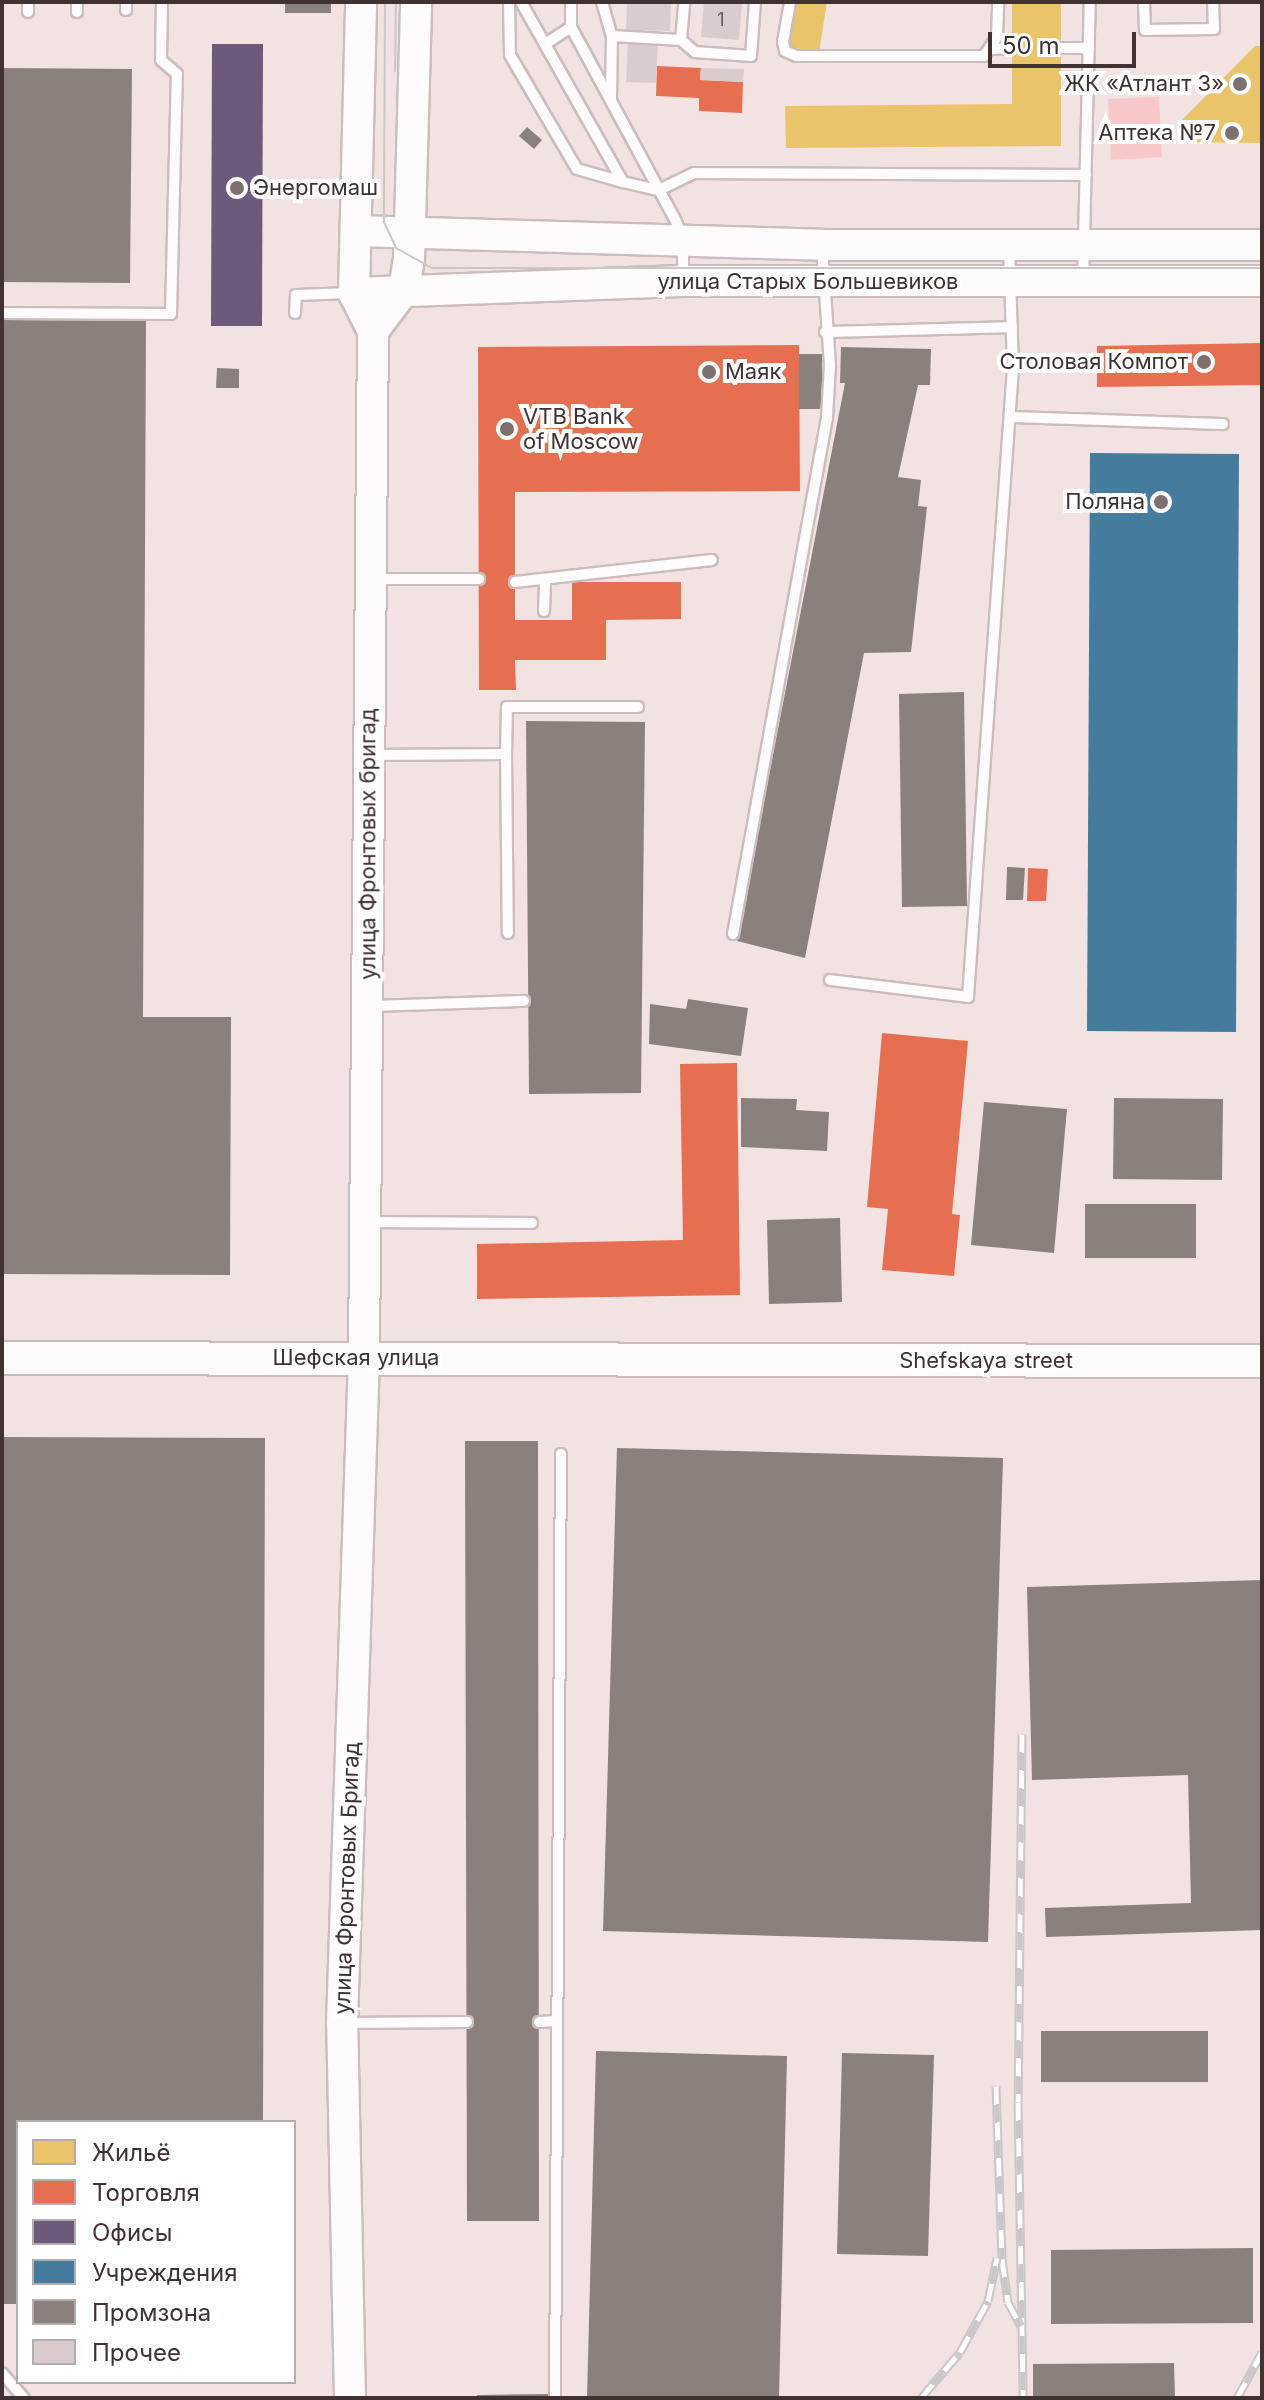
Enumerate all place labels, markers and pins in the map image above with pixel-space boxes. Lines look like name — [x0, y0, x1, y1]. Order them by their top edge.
place label: ЖК «Атлант 3» — [1064, 71, 1224, 97]
marker: ЖК «Атлант 3» — [1231, 75, 1249, 93]
place label: Аптека №7 — [1098, 120, 1216, 146]
marker: Аптека №7 — [1223, 124, 1241, 142]
place label: Энергомаш — [253, 175, 378, 201]
marker: Энергомаш — [228, 179, 246, 197]
place label: Столовая Компот — [999, 349, 1188, 375]
marker: Столовая Компот — [1195, 353, 1213, 371]
place label: Маяк — [725, 359, 781, 385]
marker: Маяк — [700, 363, 718, 381]
place label: VTB Bank of Moscow — [523, 403, 639, 454]
marker: VTB Bank of Moscow — [498, 420, 516, 438]
place label: Поляна — [1065, 489, 1145, 515]
marker: Поляна — [1152, 493, 1170, 511]

